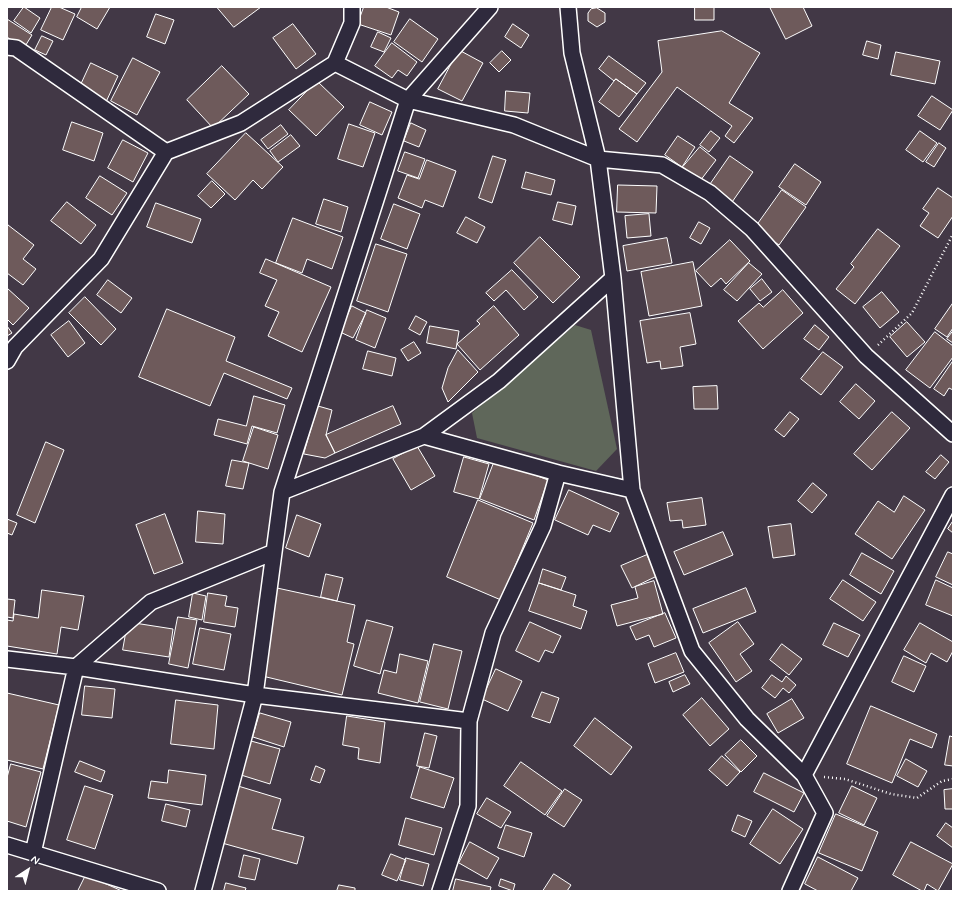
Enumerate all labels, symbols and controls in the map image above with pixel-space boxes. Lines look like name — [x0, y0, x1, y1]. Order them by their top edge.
north arrow — [8, 850, 48, 890]
text: N — [28, 852, 42, 868]

